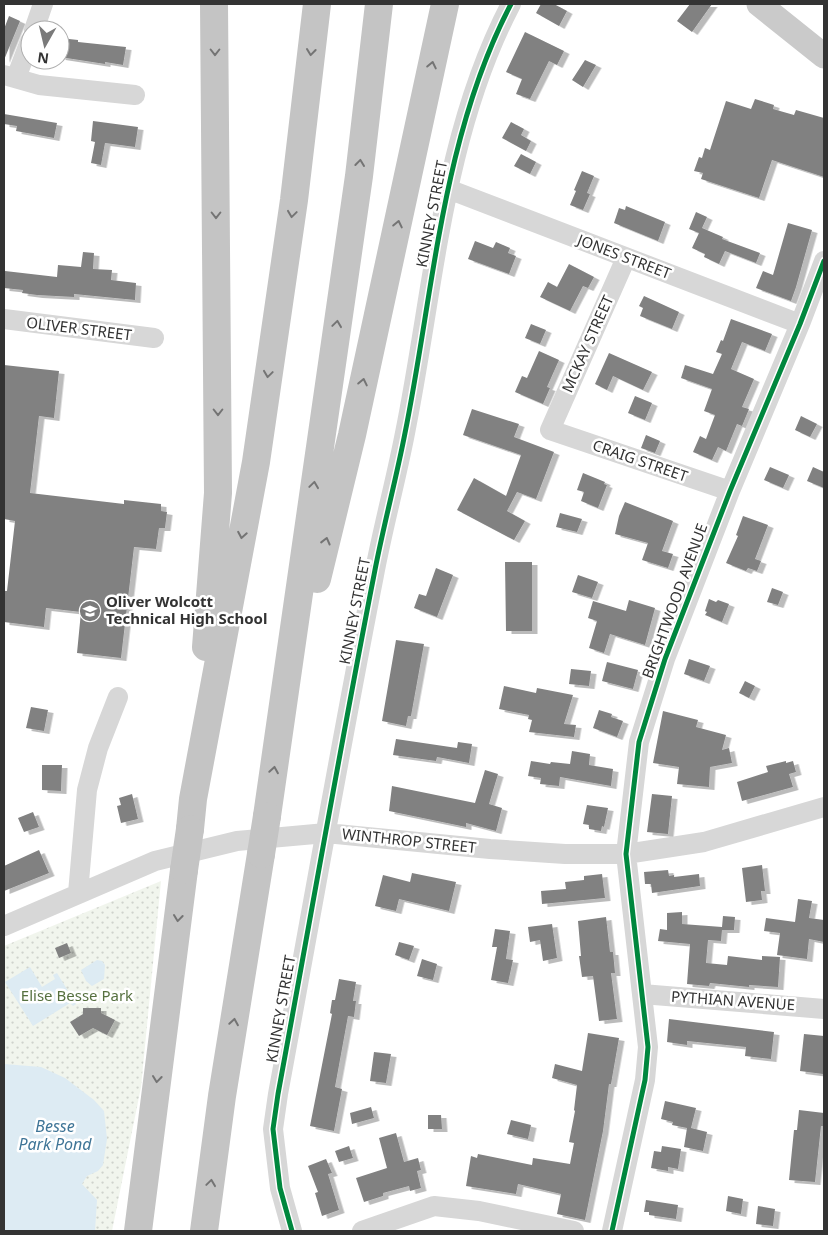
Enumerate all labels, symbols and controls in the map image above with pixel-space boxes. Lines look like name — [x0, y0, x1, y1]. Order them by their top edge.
north arrow — [20, 20, 70, 70]
text: N — [36, 48, 50, 69]
one-way arrow — [210, 49, 220, 57]
one-way arrow — [306, 49, 317, 57]
one-way arrow — [426, 60, 437, 69]
street label: KINNEY STREET — [411, 158, 451, 269]
one-way arrow — [354, 159, 365, 167]
one-way arrow — [287, 210, 298, 218]
one-way arrow — [211, 212, 221, 219]
one-way arrow — [392, 219, 403, 228]
street label: JONES STREET — [573, 228, 675, 283]
street label: MCKAY STREET — [557, 291, 618, 395]
street label: OLIVER STREET — [25, 312, 134, 344]
one-way arrow — [332, 320, 342, 329]
one-way arrow — [264, 370, 274, 379]
one-way arrow — [357, 378, 368, 387]
one-way arrow — [213, 409, 223, 417]
street label: CRAIG STREET — [590, 434, 691, 486]
one-way arrow — [309, 481, 319, 489]
street label: BRIGHTWOOD AVENUE — [637, 520, 711, 681]
one-way arrow — [238, 530, 248, 539]
one-way arrow — [320, 536, 331, 545]
street label: KINNEY STREET — [334, 555, 374, 666]
place label: Oliver Wolcott Technical High School — [106, 591, 267, 628]
school or university icon: Oliver Wolcott Technical High School — [78, 599, 102, 623]
one-way arrow — [268, 766, 278, 775]
street label: WINTHROP STREET — [341, 823, 478, 857]
one-way arrow — [173, 915, 184, 923]
street label: KINNEY STREET — [261, 953, 299, 1064]
park label: Elise Besse Park — [21, 985, 133, 1005]
street label: PYTHIAN AVENUE — [671, 986, 796, 1014]
one-way arrow — [228, 1018, 238, 1026]
one-way arrow — [152, 1076, 163, 1084]
water label: Besse Park Pond — [18, 1115, 92, 1155]
one-way arrow — [205, 1179, 215, 1187]

